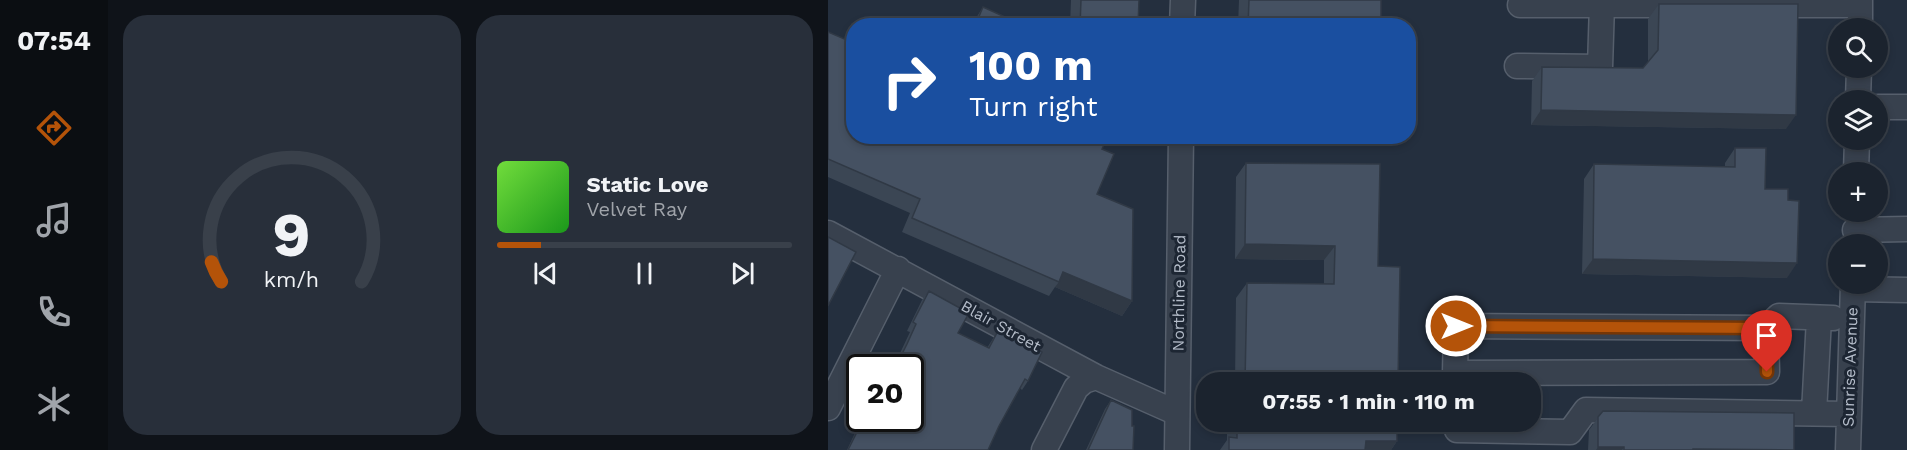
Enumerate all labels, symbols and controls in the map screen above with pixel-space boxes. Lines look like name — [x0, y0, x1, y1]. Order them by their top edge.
map controls — [1828, 18, 1888, 294]
button: search — [1828, 18, 1888, 78]
text: 07:54 — [17, 25, 91, 57]
text: 100 m — [969, 41, 1093, 90]
icon: right — [870, 42, 948, 120]
button: layers — [1828, 90, 1888, 150]
text: Turn right — [969, 91, 1098, 123]
icon: directions — [33, 107, 75, 149]
button: + — [1828, 162, 1888, 222]
text: Static Love — [587, 172, 709, 197]
text: Velvet Ray — [587, 197, 687, 221]
text: 9 — [273, 198, 311, 271]
icon: music — [33, 199, 75, 241]
street label: Northline Road — [1168, 234, 1190, 352]
button: − — [1828, 234, 1888, 294]
icon: previous — [529, 257, 562, 290]
icon: pause — [628, 257, 661, 290]
icon: next — [726, 257, 759, 290]
text: km/h — [264, 267, 319, 292]
icon: phone — [33, 291, 75, 333]
position arrow — [1424, 294, 1488, 358]
street label: Blair Street — [958, 296, 1045, 356]
street label: Sunrise Avenue — [1838, 307, 1862, 427]
pin — [1741, 310, 1792, 372]
icon: arrive — [1750, 319, 1783, 352]
speed limit sign: 20 — [846, 354, 924, 432]
icon: climate — [33, 383, 75, 425]
text: 07:55 · 1 min · 110 m — [1262, 389, 1475, 414]

